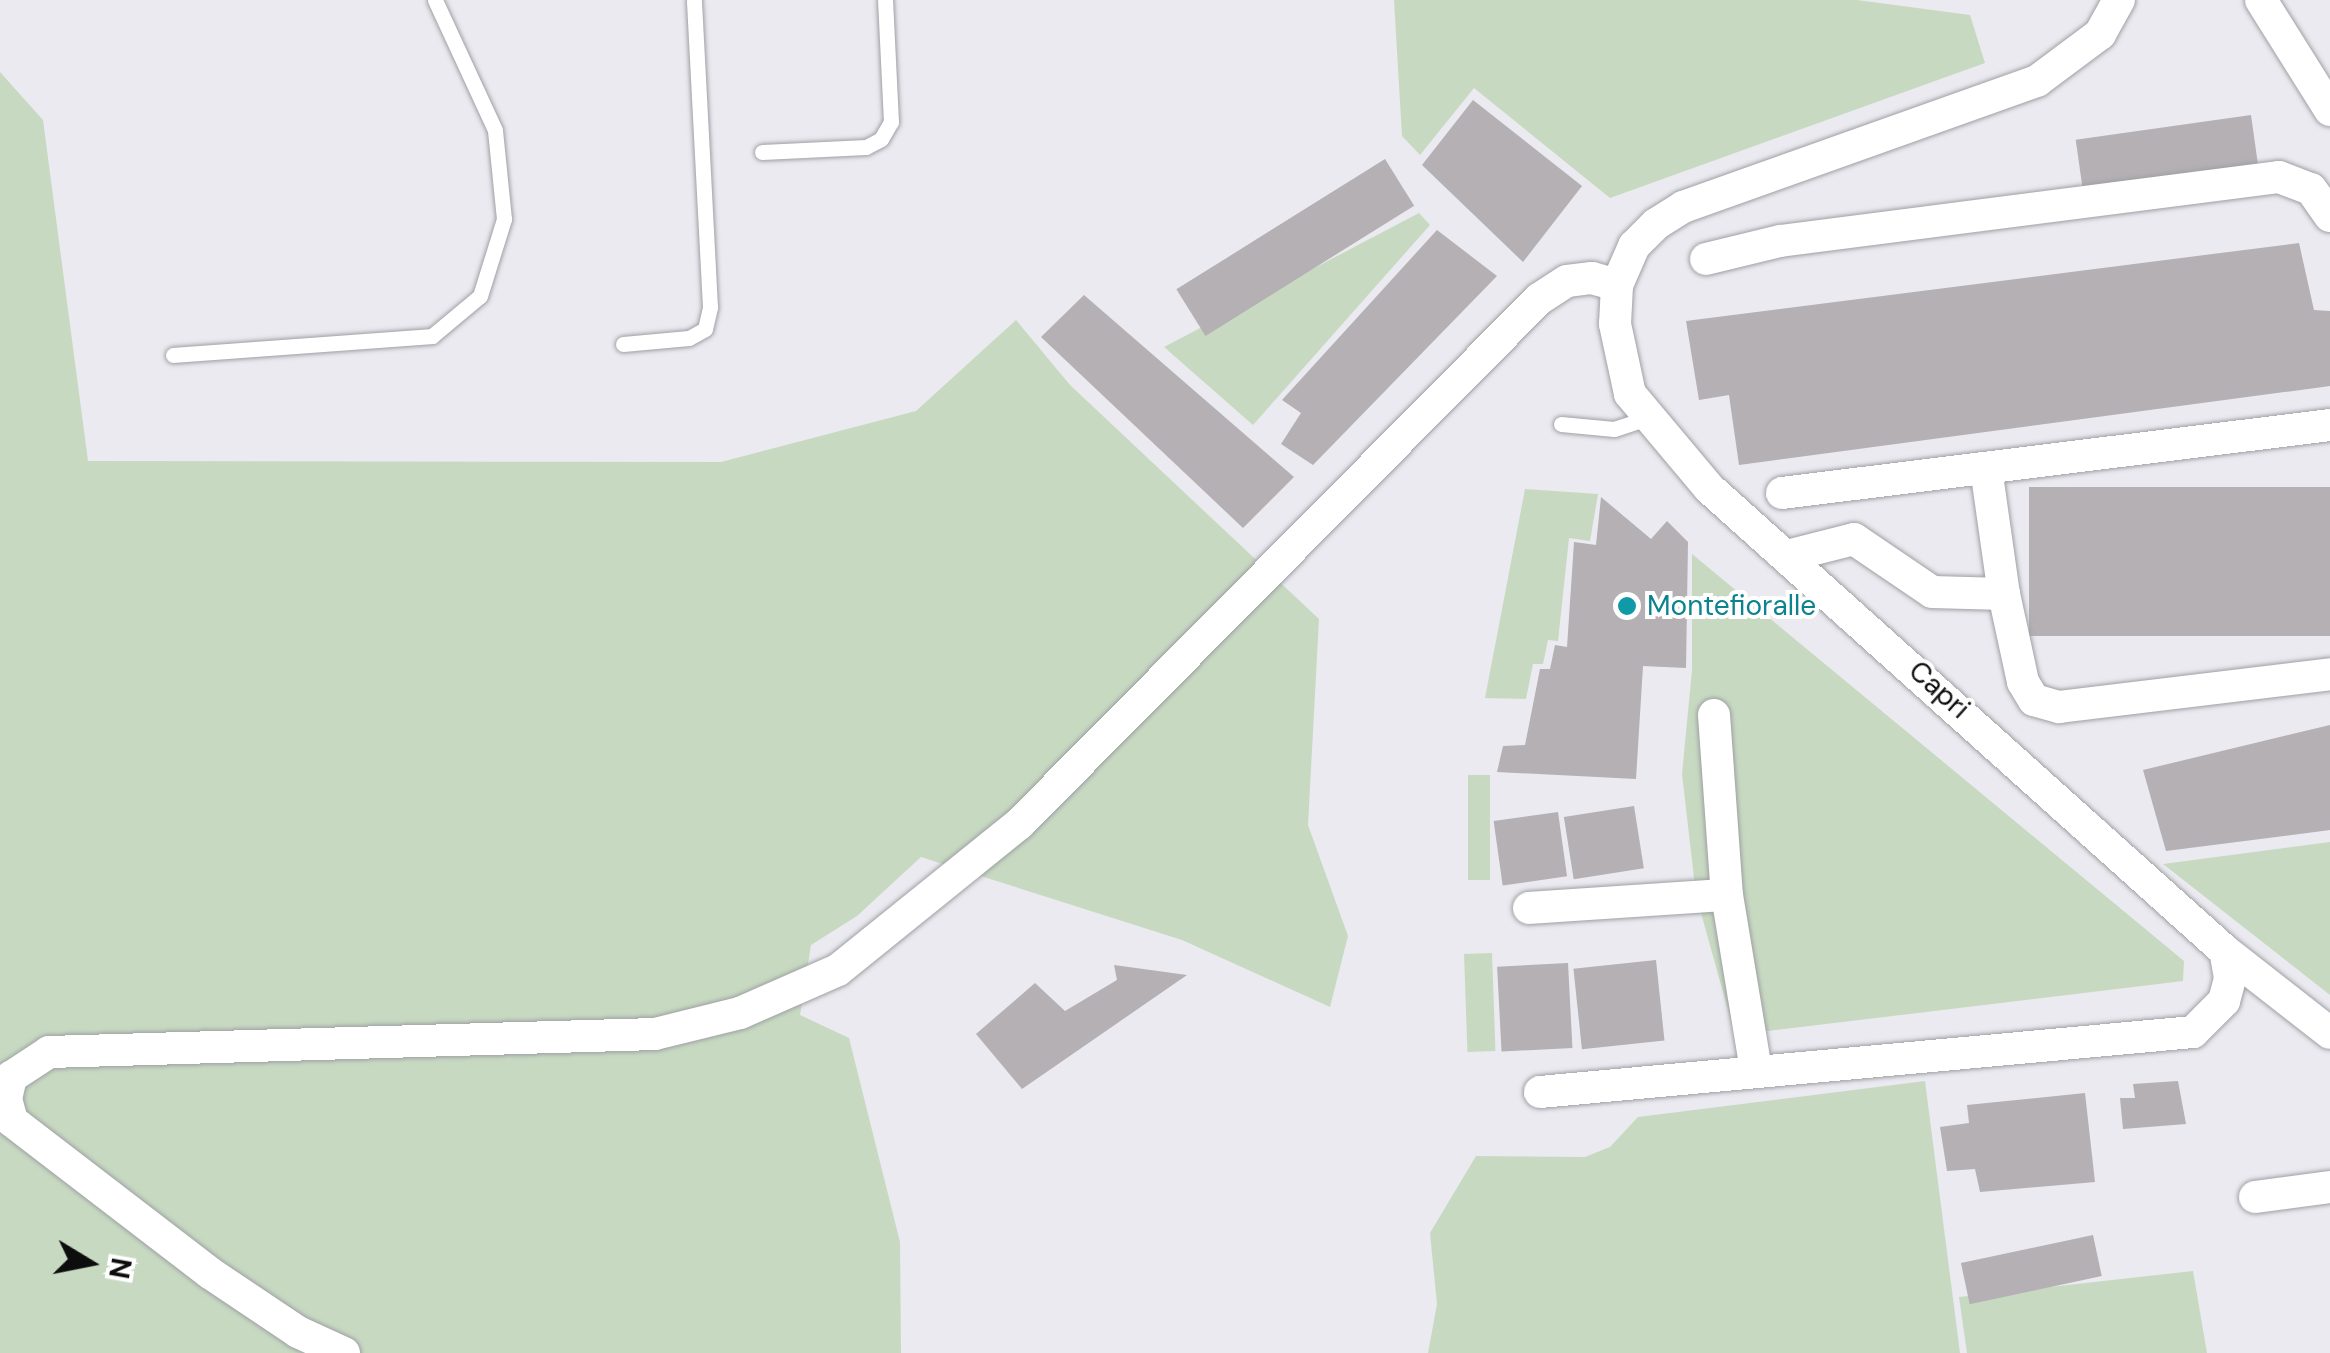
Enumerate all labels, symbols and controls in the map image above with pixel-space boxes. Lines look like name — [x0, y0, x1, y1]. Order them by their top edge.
place label: Montefioralle — [1647, 589, 1816, 623]
marker: Montefioralle — [1616, 595, 1638, 617]
street label: Capri — [1902, 654, 1976, 726]
north arrow — [40, 1213, 140, 1313]
text: N — [100, 1255, 140, 1282]

